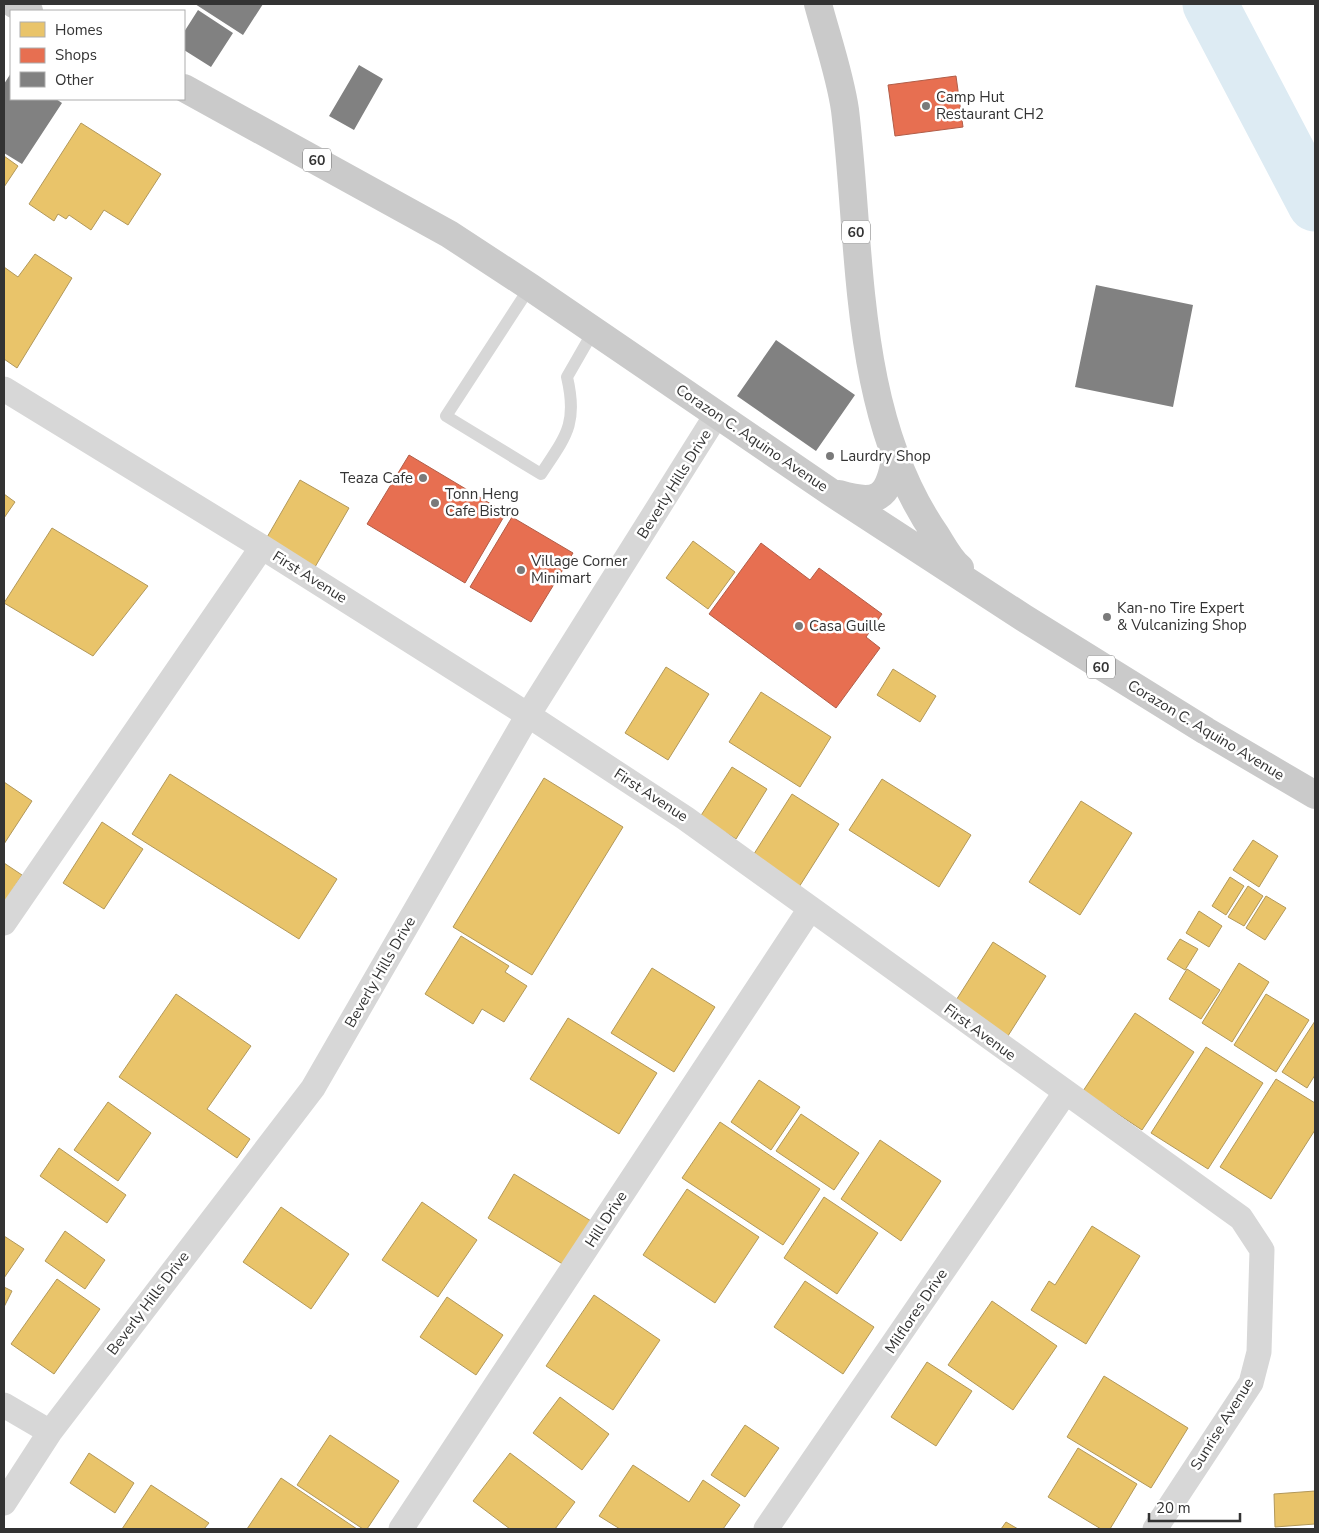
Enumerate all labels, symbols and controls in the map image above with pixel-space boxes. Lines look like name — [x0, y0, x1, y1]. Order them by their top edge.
legend — [10, 10, 185, 100]
text: Homes — [55, 20, 103, 40]
text: Shops — [55, 45, 97, 65]
text: Other — [55, 70, 94, 90]
place label: Camp Hut Restaurant CH2 — [936, 87, 1044, 124]
marker: Camp Hut Restaurant CH2 — [920, 100, 932, 112]
road number: 60 — [303, 148, 331, 172]
road number: 60 — [842, 220, 870, 243]
street label: Corazon C. Aquino Avenue — [672, 380, 832, 496]
street label: Beverly Hills Drive — [632, 426, 716, 542]
place label: Laurdry Shop — [840, 446, 931, 466]
marker: Laurdry Shop — [824, 450, 836, 462]
place label: Teaza Cafe — [340, 468, 413, 488]
marker: Teaza Cafe — [417, 472, 429, 484]
place label: Tonn Heng Cafe Bistro — [445, 484, 519, 521]
marker: Tonn Heng Cafe Bistro — [429, 497, 441, 509]
street label: First Avenue — [269, 546, 351, 608]
place label: Village Corner Minimart — [530, 551, 628, 588]
marker: Village Corner Minimart — [515, 564, 527, 576]
place label: Kan-no Tire Expert & Vulcanizing Shop — [1117, 598, 1247, 635]
marker: Kan-no Tire Expert & Vulcanizing Shop — [1101, 611, 1113, 623]
place label: Casa Guille — [809, 616, 885, 636]
marker: Casa Guille — [793, 620, 805, 632]
road number: 60 — [1087, 656, 1115, 679]
street label: Corazon C. Aquino Avenue — [1124, 675, 1288, 785]
street label: First Avenue — [610, 764, 692, 826]
street label: Beverly Hills Drive — [340, 913, 420, 1031]
street label: First Avenue — [940, 999, 1020, 1065]
street label: Hill Drive — [580, 1187, 632, 1251]
street label: Beverly Hills Drive — [102, 1247, 194, 1359]
street label: Milflores Drive — [880, 1265, 952, 1357]
street label: Sunrise Avenue — [1186, 1374, 1258, 1474]
scale bar — [1149, 1490, 1240, 1522]
text: 20 m — [1156, 1498, 1191, 1518]

